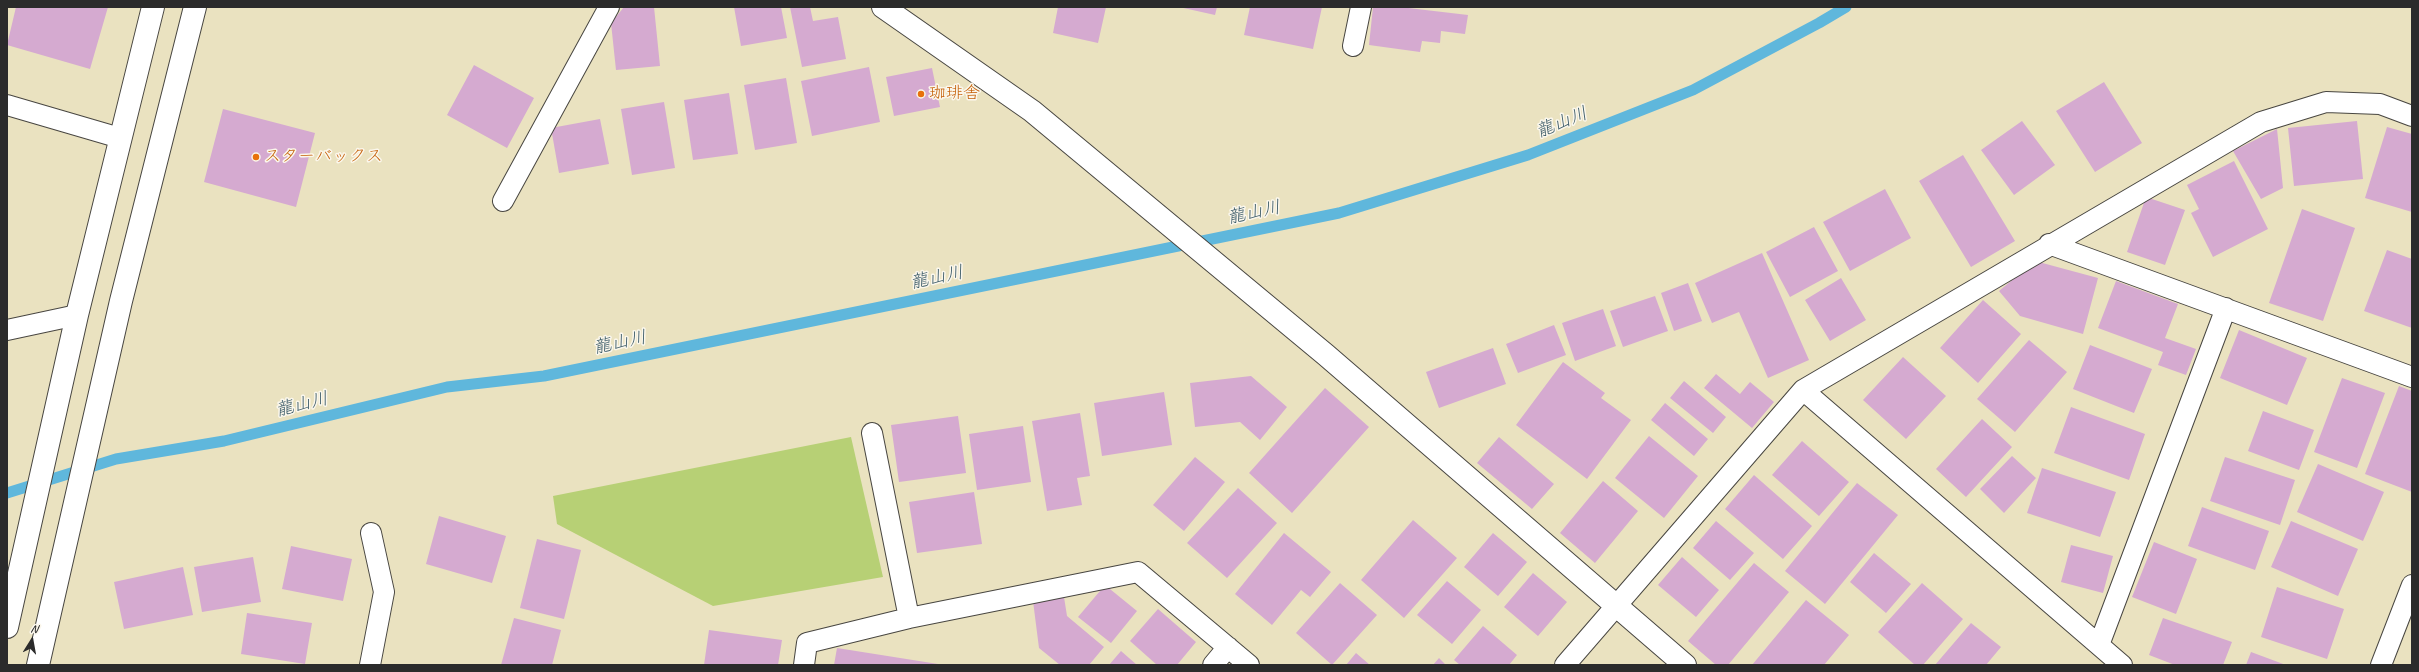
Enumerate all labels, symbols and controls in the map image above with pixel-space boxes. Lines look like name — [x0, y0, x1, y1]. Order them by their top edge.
place label: 珈琲舎 — [929, 84, 980, 104]
marker: 珈琲舎 — [916, 89, 926, 99]
water label: 龍山川 — [1533, 103, 1591, 143]
place label: スターバックス — [264, 147, 383, 167]
marker: スターバックス — [251, 152, 261, 162]
water label: 龍山川 — [1225, 197, 1283, 229]
water label: 龍山川 — [908, 262, 966, 294]
water label: 龍山川 — [591, 327, 649, 359]
water label: 龍山川 — [273, 388, 331, 422]
north arrow — [12, 620, 52, 660]
text: N — [30, 621, 39, 636]

